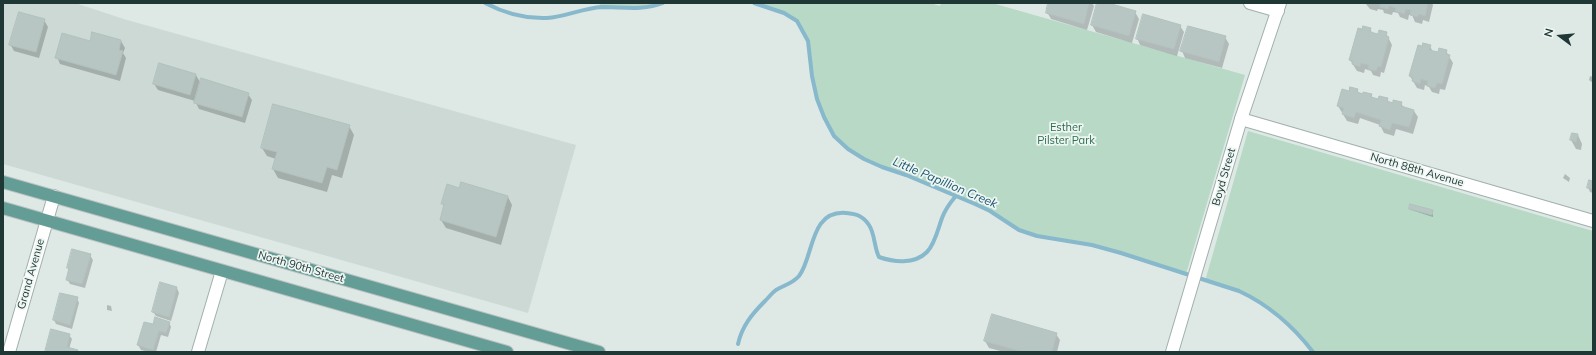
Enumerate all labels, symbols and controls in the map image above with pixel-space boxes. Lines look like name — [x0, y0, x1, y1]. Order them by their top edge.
north arrow — [1540, 16, 1580, 56]
text: N — [1541, 27, 1556, 39]
park label: Esther Pilster Park — [1037, 121, 1095, 147]
street label: Boyd Street — [1209, 147, 1239, 207]
street label: North 88th Avenue — [1369, 150, 1465, 190]
water label: Little Papillion Creek — [891, 154, 999, 212]
street label: Grand Avenue — [15, 237, 47, 311]
street label: North 90th Street — [257, 248, 345, 286]

